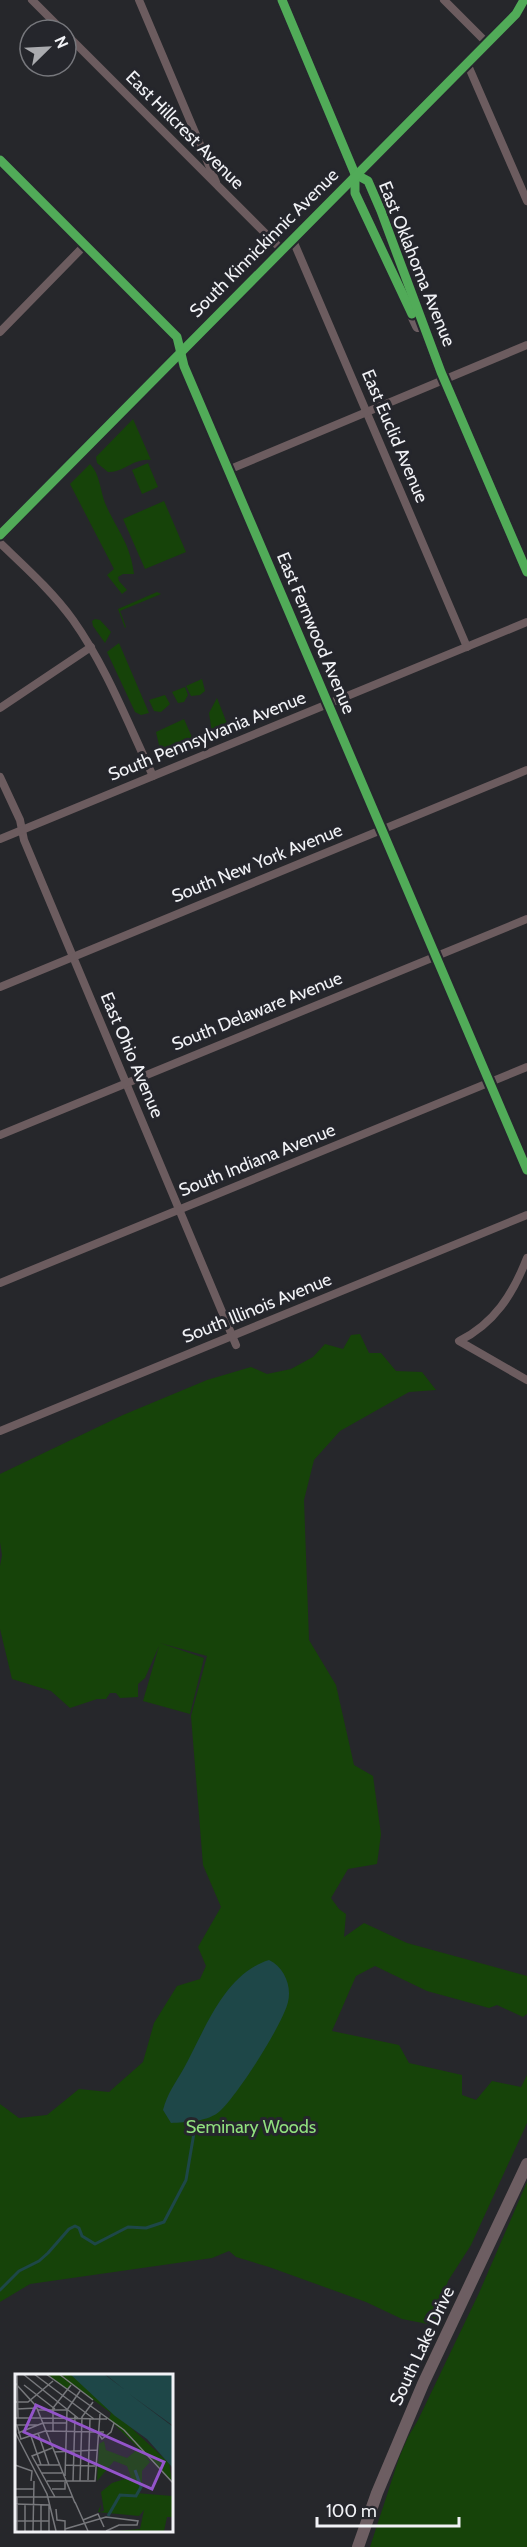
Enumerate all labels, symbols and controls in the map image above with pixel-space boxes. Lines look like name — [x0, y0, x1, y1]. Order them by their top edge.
north arrow — [18, 18, 78, 78]
text: N — [50, 33, 72, 51]
street label: East Hillcrest Avenue — [121, 66, 249, 194]
street label: South Kinnickinnic Avenue — [185, 164, 343, 322]
street label: East Oklahoma Avenue — [374, 178, 460, 350]
street label: East Euclid Avenue — [357, 366, 433, 506]
street label: East Fernwood Avenue — [272, 549, 360, 717]
street label: South Pennsylvania Avenue — [105, 686, 309, 786]
street label: South New York Avenue — [169, 819, 345, 907]
street label: South Delaware Avenue — [169, 967, 345, 1055]
street label: East Ohio Avenue — [96, 989, 168, 1121]
street label: South Indiana Avenue — [176, 1119, 338, 1201]
street label: South Illinois Avenue — [179, 1268, 335, 1348]
park label: Seminary Woods — [186, 2116, 316, 2138]
street label: South Lake Drive — [385, 2283, 459, 2409]
inset map — [15, 2374, 172, 2532]
scale bar — [317, 2490, 460, 2528]
text: 100 m — [326, 2500, 377, 2522]

